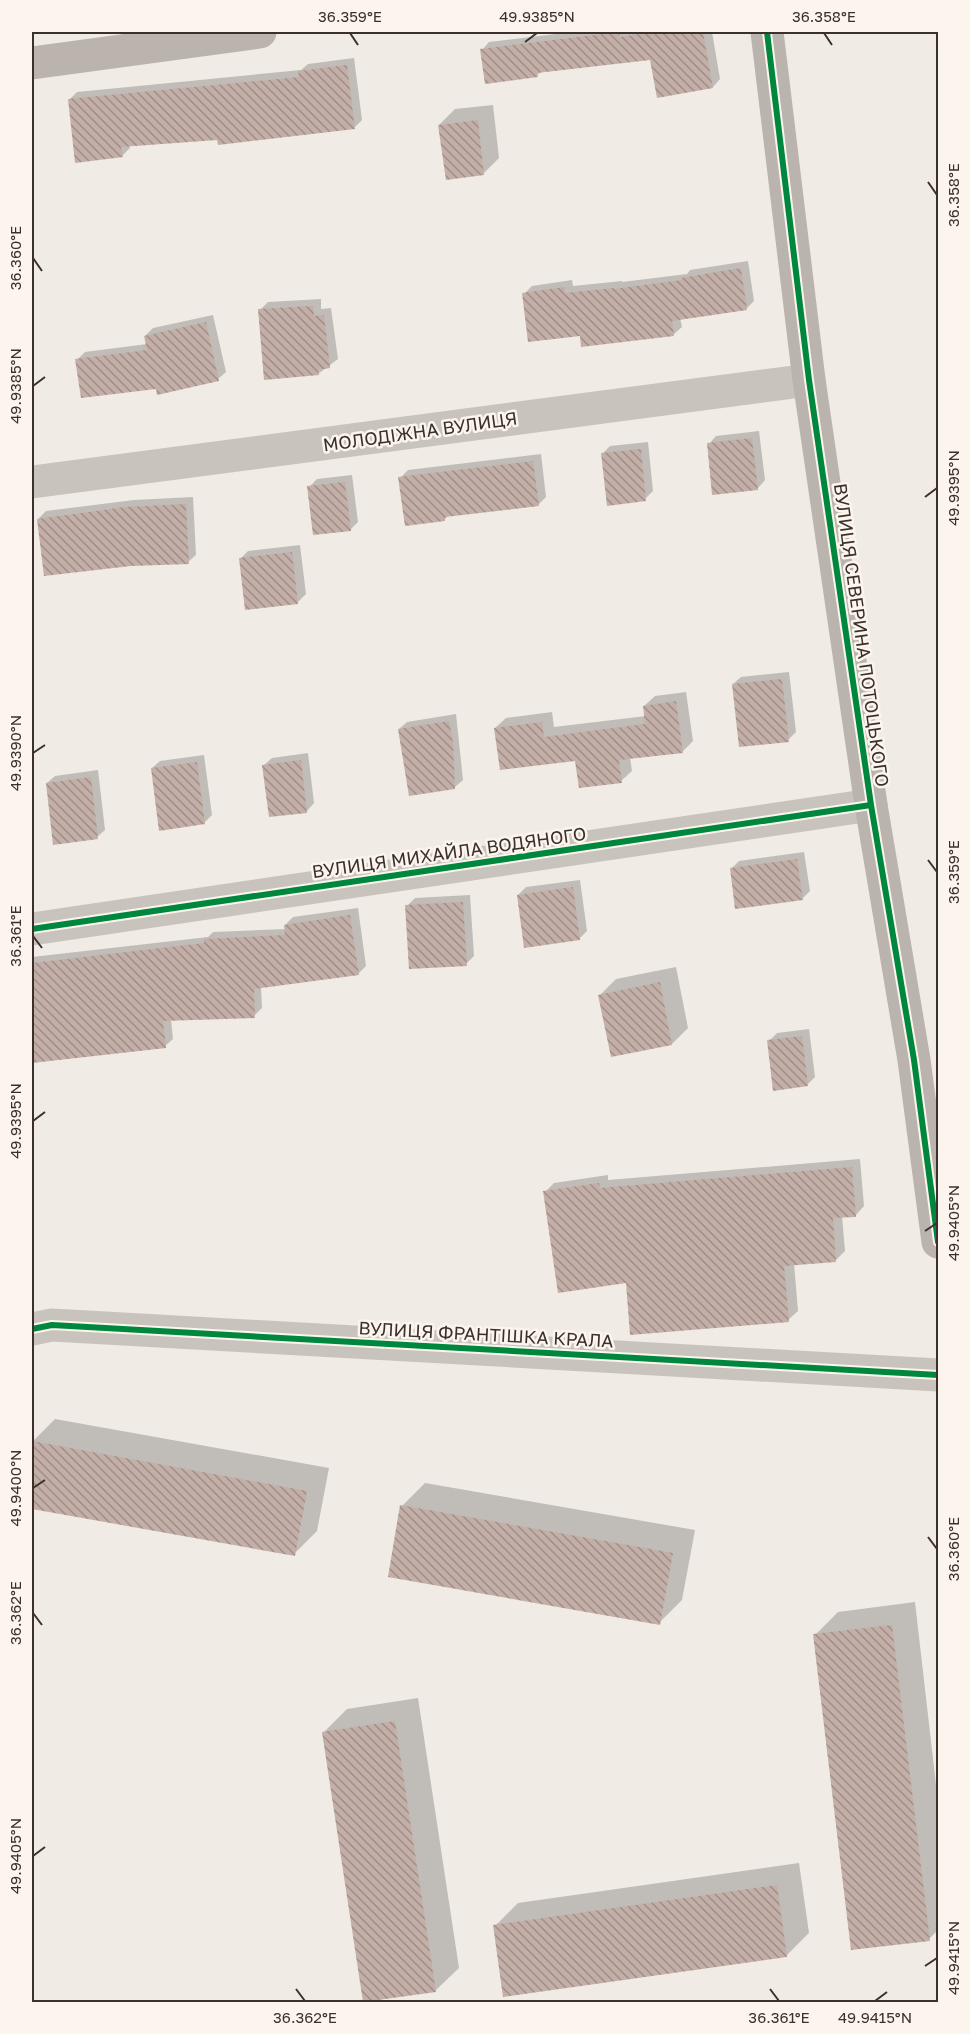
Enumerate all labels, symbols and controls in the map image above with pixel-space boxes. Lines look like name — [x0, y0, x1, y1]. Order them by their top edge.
text: 36.359°E — [318, 7, 382, 25]
text: 49.9385°N — [499, 7, 575, 25]
text: 36.358°E — [792, 7, 856, 25]
text: 36.358°E — [944, 163, 962, 227]
text: 36.360°E — [6, 226, 24, 290]
text: 49.9385°N — [6, 348, 24, 424]
street label: МОЛОДІЖНА ВУЛИЦЯ — [321, 406, 519, 456]
text: 49.9395°N — [944, 450, 962, 526]
street label: ВУЛИЦЯ СЕВЕРИНА ПОТОЦЬКОГО — [830, 482, 894, 788]
text: 49.9390°N — [6, 715, 24, 791]
street label: ВУЛИЦЯ МИХАЙЛА ВОДЯНОГО — [311, 822, 587, 882]
text: 36.359°E — [944, 840, 962, 904]
text: 36.361°E — [6, 905, 24, 967]
text: 49.9395°N — [6, 1083, 24, 1159]
text: 49.9405°N — [944, 1185, 962, 1261]
street label: ВУЛИЦЯ ФРАНТІШКА КРАЛА — [358, 1316, 614, 1352]
text: 49.9400°N — [6, 1450, 24, 1526]
text: 36.360°E — [944, 1517, 962, 1581]
text: 36.362°E — [6, 1581, 24, 1645]
text: 49.9405°N — [6, 1818, 24, 1894]
text: 49.9415°N — [944, 1921, 962, 1995]
text: 36.362°E — [273, 2008, 337, 2026]
text: 36.361°E — [748, 2008, 810, 2026]
text: 49.9415°N — [838, 2008, 912, 2026]

